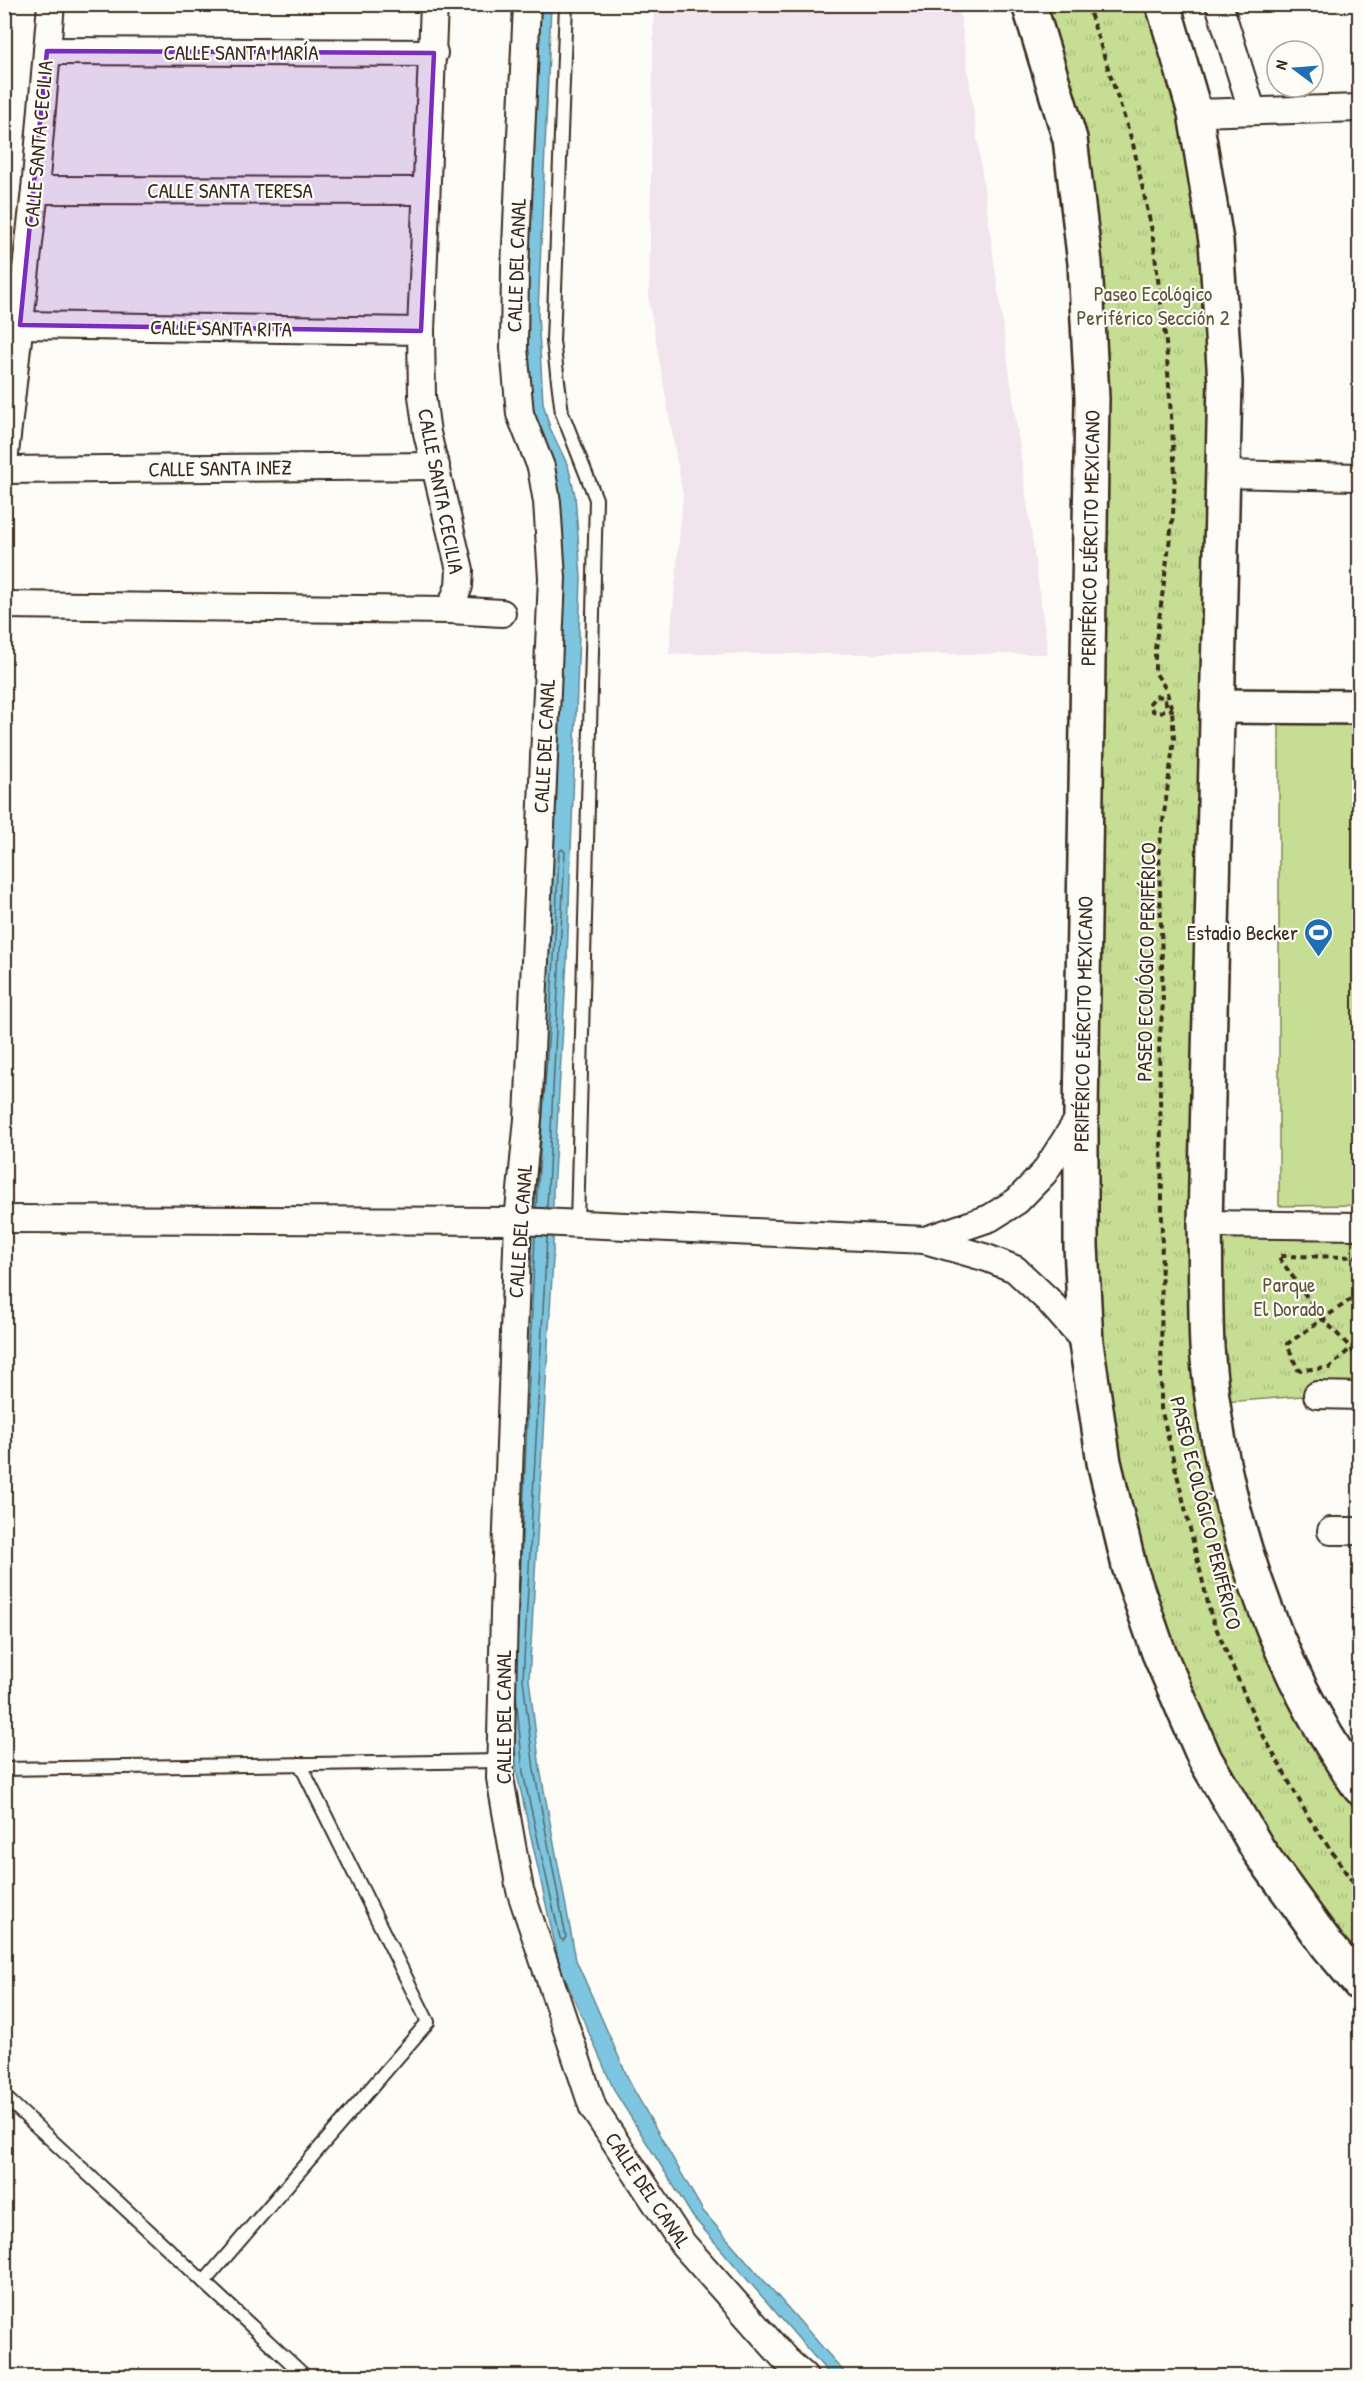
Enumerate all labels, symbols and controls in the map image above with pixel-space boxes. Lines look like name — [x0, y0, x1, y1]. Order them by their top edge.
street label: CALLE SANTA MARÍA — [164, 38, 318, 67]
north arrow — [1265, 39, 1325, 99]
text: N — [1269, 57, 1292, 72]
street label: CALLE SANTA CECILIA — [16, 59, 60, 229]
street label: CALLE SANTA TERESA — [147, 176, 313, 205]
street label: CALLE DEL CANAL — [499, 197, 533, 333]
park label: Paseo Ecológico Periférico Sección 2 — [1077, 279, 1230, 332]
street label: CALLE SANTA RITA — [150, 312, 292, 344]
street label: CALLE SANTA CECILIA — [411, 406, 471, 576]
street label: PERIFÉRICO EJÉRCITO MEXICANO — [1073, 410, 1107, 666]
street label: CALLE SANTA INEZ — [148, 452, 292, 484]
street label: CALLE DEL CANAL — [526, 678, 562, 814]
street label: PASEO ECOLÓGICO PERIFÉRICO — [1129, 842, 1163, 1082]
street label: PERIFÉRICO EJÉRCITO MEXICANO — [1066, 896, 1100, 1152]
sports icon: Estadio Becker — [1303, 916, 1335, 958]
place label: Estadio Becker — [1187, 918, 1298, 947]
street label: CALLE DEL CANAL — [501, 1163, 539, 1299]
park label: Parque El Dorado — [1253, 1270, 1325, 1323]
street label: PASEO ECOLÓGICO PERIFÉRICO — [1163, 1393, 1249, 1633]
street label: CALLE DEL CANAL — [489, 1650, 518, 1784]
street label: CALLE DEL CANAL — [598, 2126, 698, 2254]

